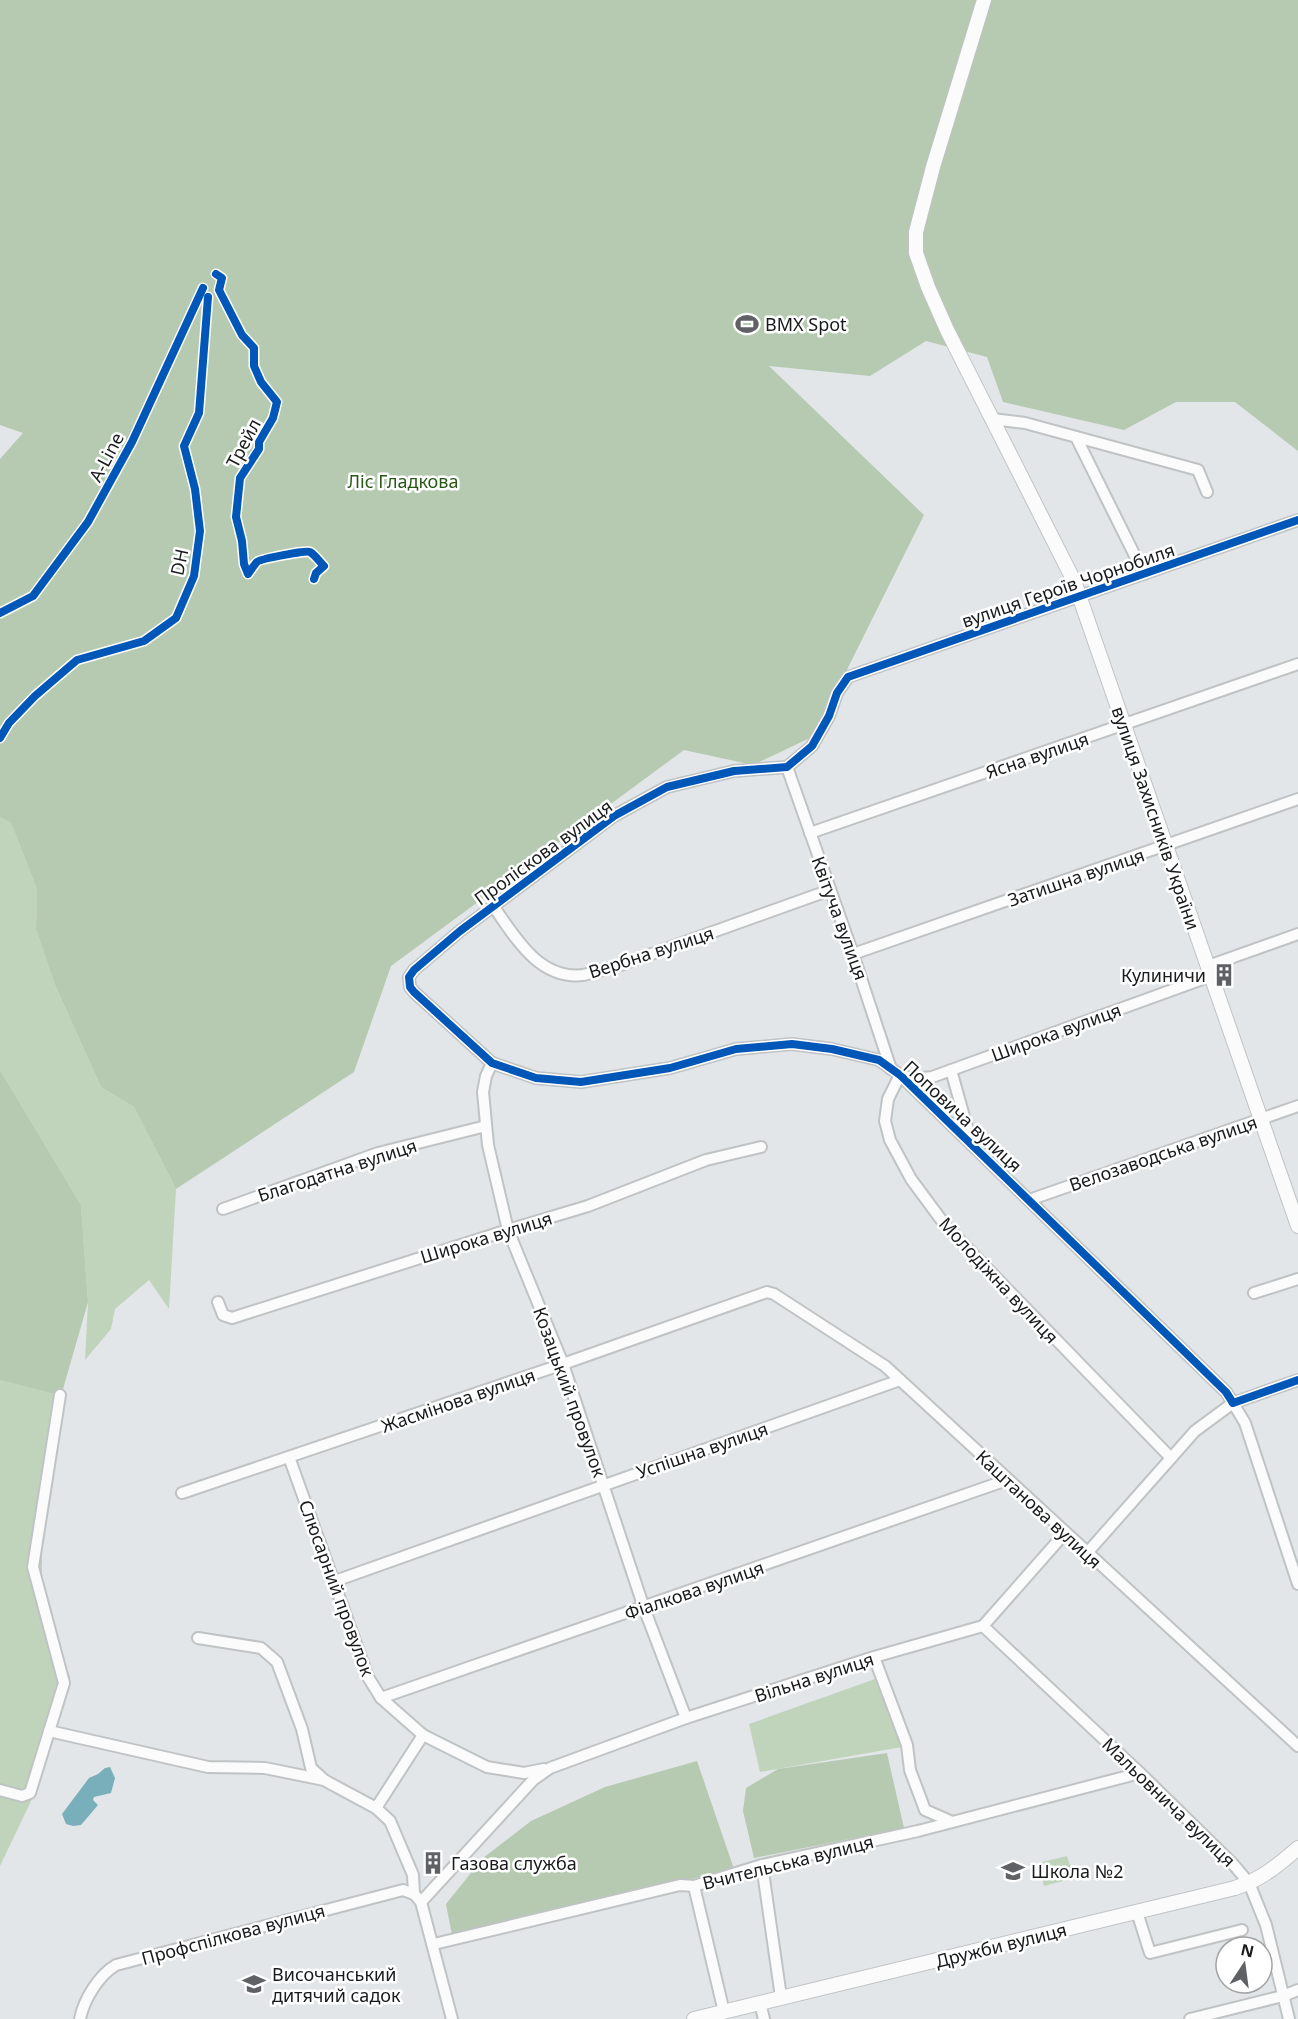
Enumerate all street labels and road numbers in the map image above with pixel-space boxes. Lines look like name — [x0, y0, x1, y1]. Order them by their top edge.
street label: Трейл — [220, 414, 266, 472]
street label: A-Line — [83, 428, 129, 486]
street label: вулиця Героїв Чорнобиля — [958, 537, 1178, 633]
street label: DH — [165, 547, 193, 577]
street label: вулиця Захисників України — [1106, 703, 1206, 933]
street label: Ясна вулиця — [982, 726, 1092, 784]
street label: Проліскова вулиця — [469, 794, 617, 910]
street label: Затишна вулиця — [1004, 842, 1148, 912]
street label: Квітуча вулиця — [806, 853, 874, 983]
street label: Вербна вулиця — [585, 920, 717, 984]
street label: Широка вулиця — [988, 997, 1124, 1067]
street label: Поповича вулиця — [899, 1055, 1027, 1177]
street label: Велозаводська вулиця — [1066, 1110, 1260, 1196]
street label: Благодатна вулиця — [254, 1133, 420, 1207]
street label: Широка вулиця — [417, 1206, 555, 1268]
street label: Молодіжна вулиця — [934, 1212, 1064, 1348]
street label: Козацький провулок — [528, 1304, 612, 1481]
street label: Жасмінова вулиця — [378, 1362, 538, 1438]
street label: Успішна вулиця — [633, 1416, 771, 1484]
street label: Каштанова вулиця — [971, 1444, 1107, 1574]
street label: Слюсарний провулок — [294, 1497, 380, 1680]
street label: Фіалкова вулиця — [621, 1555, 767, 1625]
street label: Вільна вулиця — [751, 1646, 877, 1708]
street label: Мальовнича вулиця — [1097, 1732, 1241, 1872]
street label: Вчительська вулиця — [700, 1829, 876, 1895]
street label: Профспілкова вулиця — [139, 1898, 327, 1970]
street label: Дружби вулиця — [933, 1917, 1069, 1973]

